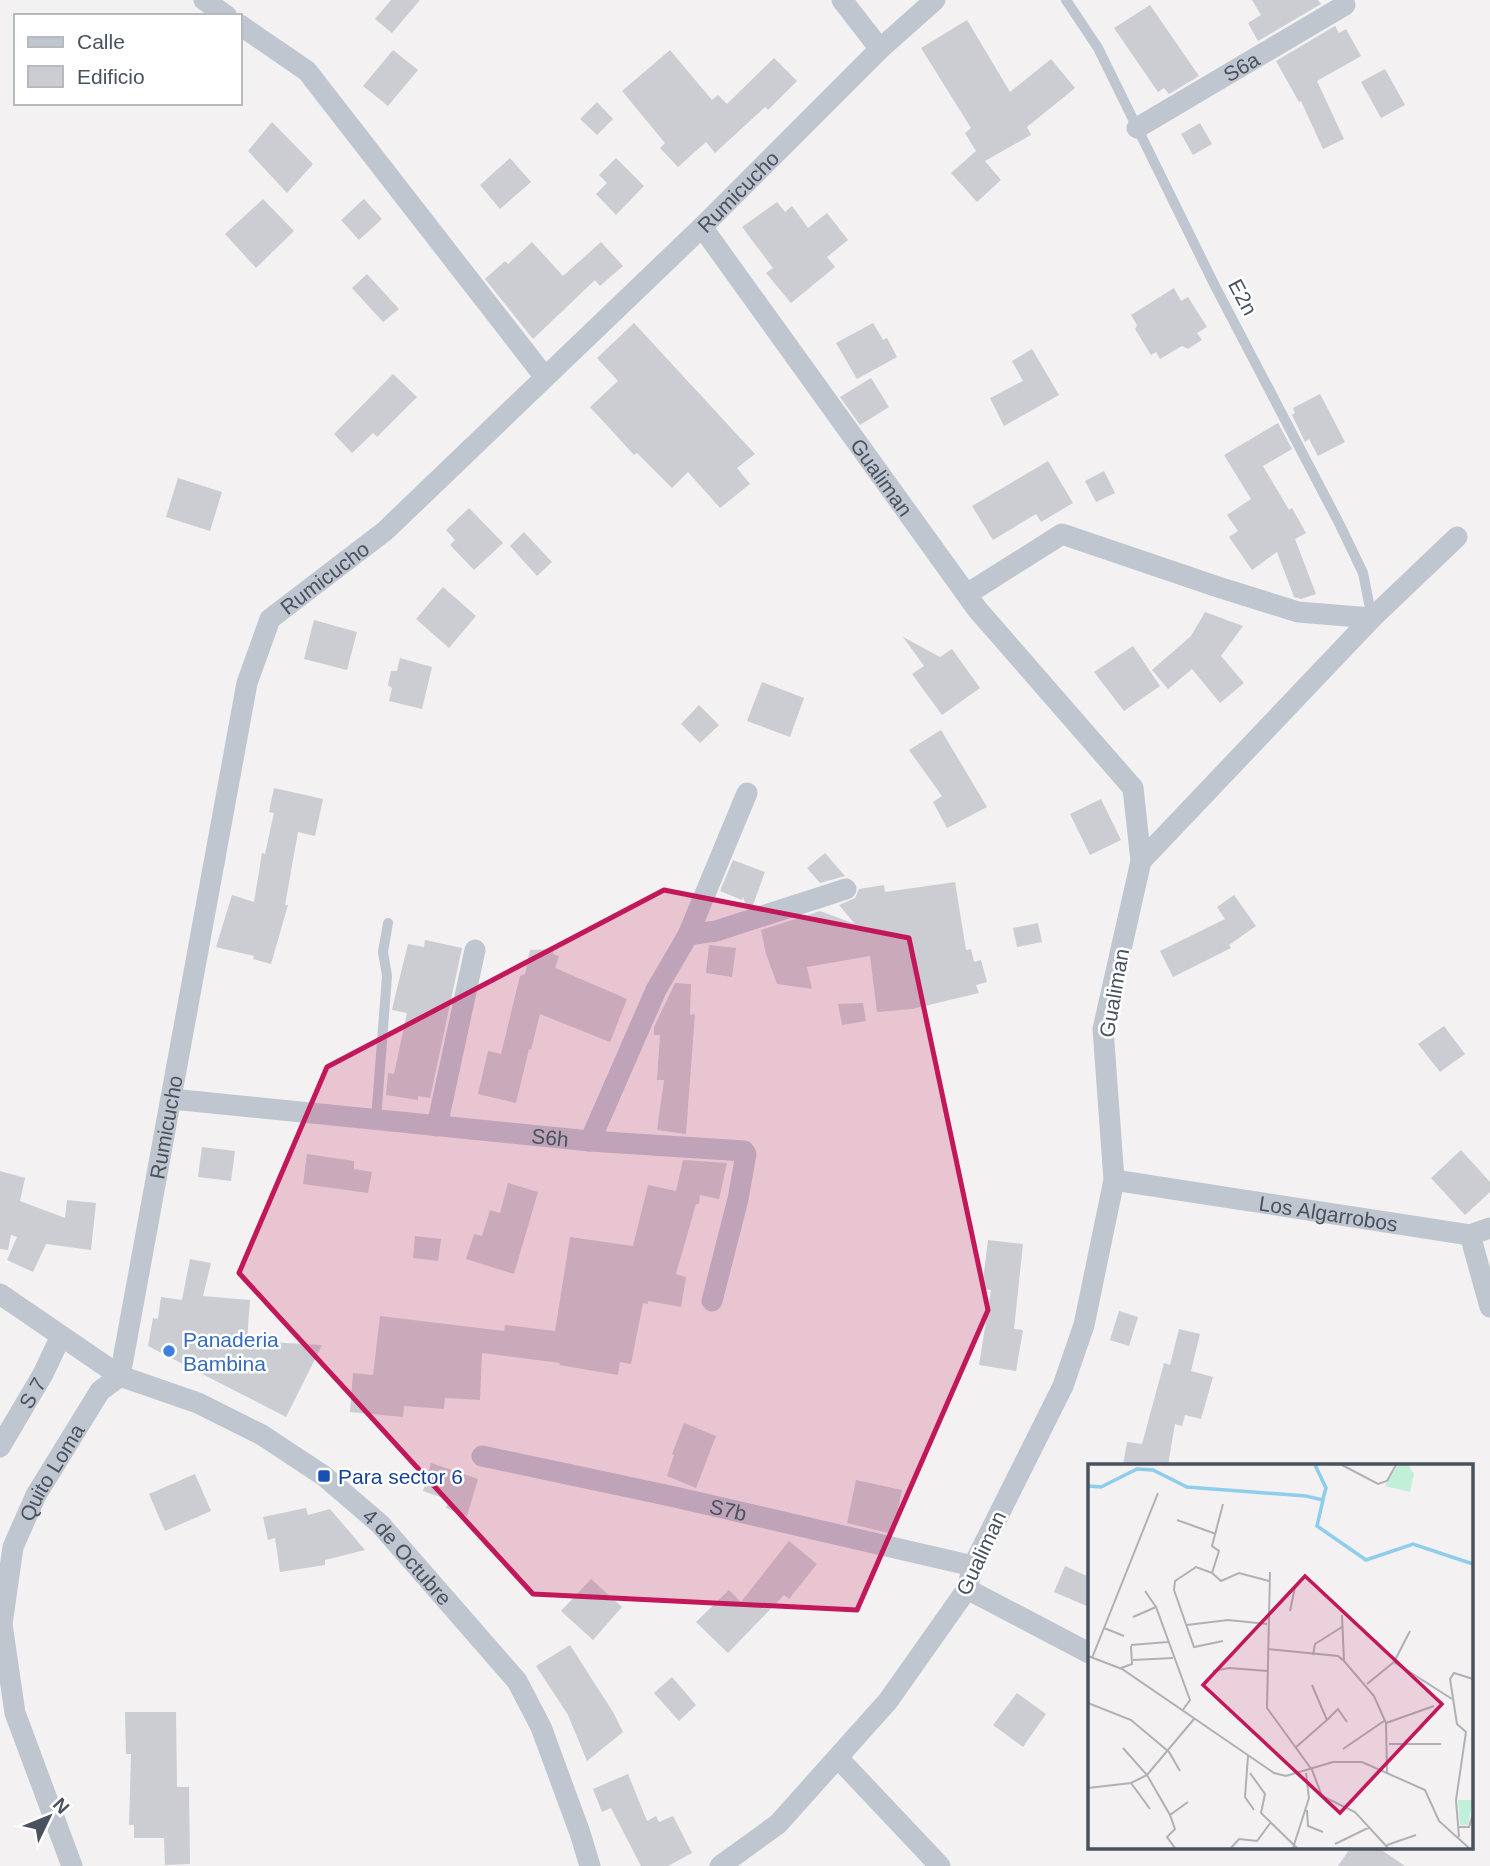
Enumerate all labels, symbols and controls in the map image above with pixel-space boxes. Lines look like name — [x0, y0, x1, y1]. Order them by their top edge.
legend — [14, 14, 242, 105]
text: Calle — [77, 30, 125, 53]
street label: S6a — [1219, 47, 1263, 86]
text: Edificio — [77, 65, 145, 88]
street label: Rumicucho — [692, 146, 783, 237]
street label: E2n — [1224, 275, 1262, 319]
street label: Gualiman — [846, 434, 918, 520]
street label: Rumicucho — [276, 536, 373, 618]
street label: Gualiman — [1095, 947, 1133, 1039]
street label: Rumicucho — [145, 1073, 186, 1181]
street label: S6h — [530, 1124, 570, 1150]
street label: Los Algarrobos — [1257, 1191, 1399, 1235]
place label: Panaderia Bambina — [183, 1328, 279, 1375]
marker: Panaderia Bambina — [161, 1343, 177, 1359]
street label: S 7 — [14, 1373, 50, 1412]
street label: Quito Loma — [14, 1419, 89, 1525]
inset map — [1088, 1464, 1472, 1848]
place label: Para sector 6 — [338, 1465, 463, 1488]
marker: Para sector 6 — [316, 1468, 332, 1484]
street label: S7b — [707, 1494, 749, 1525]
street label: 4 de Octubre — [359, 1503, 457, 1609]
street label: Gualiman — [952, 1507, 1010, 1599]
north arrow — [14, 1782, 84, 1852]
text: N — [49, 1794, 73, 1818]

